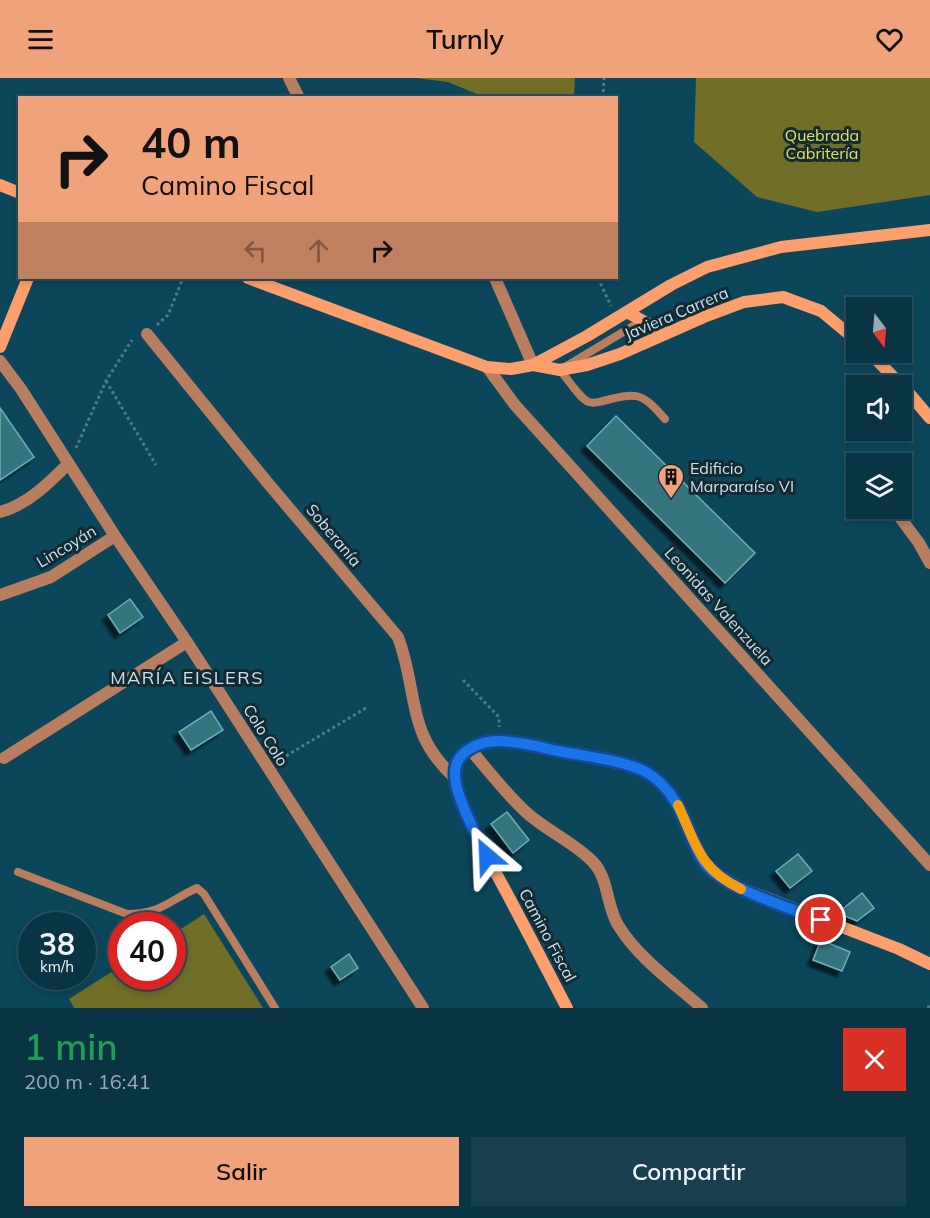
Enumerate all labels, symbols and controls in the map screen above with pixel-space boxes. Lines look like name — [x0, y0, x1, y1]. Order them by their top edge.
text: Turnly — [426, 22, 504, 56]
icon: menu — [24, 23, 57, 56]
icon: heart — [873, 23, 906, 56]
text: 40 m — [141, 116, 241, 169]
icon: right — [42, 120, 120, 198]
park label: Quebrada Cabritería — [785, 125, 859, 163]
text: Camino Fiscal — [141, 168, 315, 202]
icon: left — [239, 234, 272, 267]
icon: ahead — [302, 234, 335, 267]
icon: right — [365, 234, 398, 267]
street label: Javiera Carrera — [621, 282, 731, 344]
north arrow — [846, 297, 912, 363]
map controls — [846, 297, 912, 519]
button: sound — [846, 375, 912, 441]
button: layers — [846, 453, 912, 519]
place label: Edificio Marparaíso VI — [690, 458, 794, 496]
building icon: Edificio Marparaíso VI — [656, 462, 686, 500]
street label: Soberanía — [302, 500, 366, 570]
street label: Lincoyán — [32, 520, 100, 572]
street label: Leonidas Valenzuela — [661, 543, 777, 669]
district label: MARÍA EISLERS — [110, 666, 264, 689]
street label: Colo Colo — [239, 700, 293, 770]
position arrow — [455, 824, 519, 888]
street label: Camino Fiscal — [515, 885, 581, 985]
pin — [795, 894, 846, 945]
icon: arrive — [804, 903, 837, 936]
speed limit sign: 40 — [108, 912, 186, 990]
text: 38 — [39, 925, 75, 963]
text: km/h — [40, 957, 74, 976]
text: 1 min — [24, 1024, 118, 1069]
button: close — [843, 1028, 906, 1091]
text: 200 m · 16:41 — [24, 1069, 150, 1094]
button: Salir — [24, 1137, 459, 1206]
button: Compartir — [471, 1137, 906, 1206]

